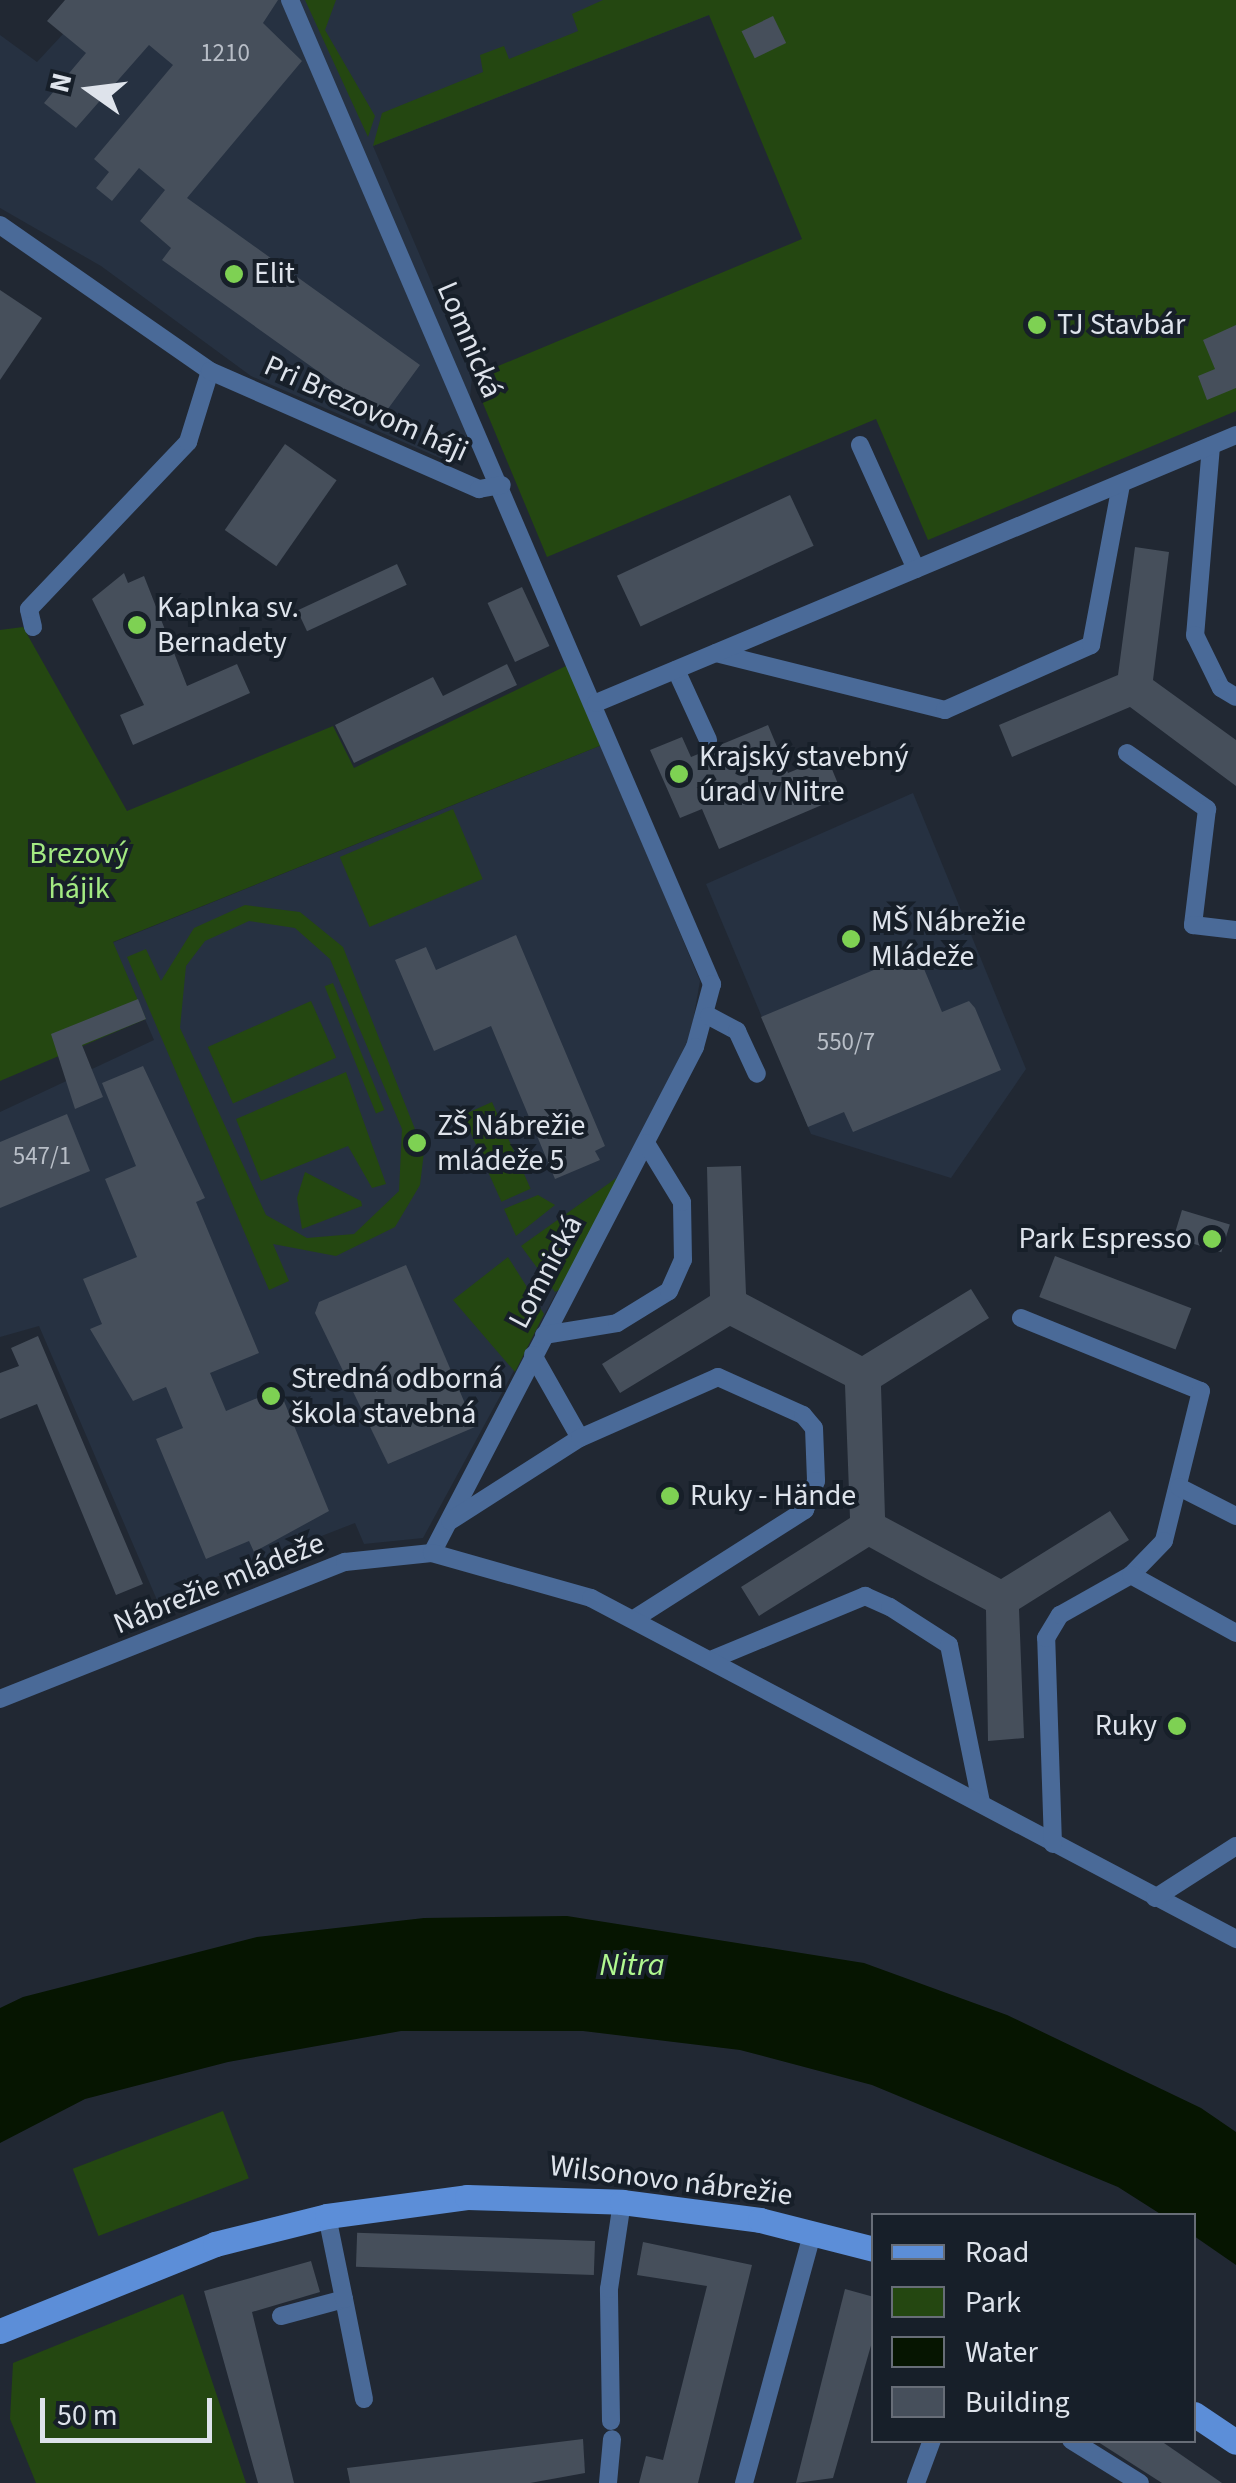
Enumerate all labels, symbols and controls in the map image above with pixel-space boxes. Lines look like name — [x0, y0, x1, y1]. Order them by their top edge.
house number: 1210 — [200, 38, 250, 68]
north arrow — [40, 40, 140, 140]
text: N — [39, 69, 83, 97]
place label: Elit — [254, 256, 295, 292]
marker: Elit — [223, 263, 245, 285]
street label: Lomnická — [428, 277, 510, 403]
place label: TJ Stavbár — [1057, 307, 1185, 343]
marker: TJ Stavbár — [1026, 314, 1048, 336]
street label: Pri Brezovom háji — [259, 348, 473, 470]
place label: Kaplnka sv. Bernadety — [157, 590, 299, 660]
marker: Kaplnka sv. Bernadety — [126, 614, 148, 636]
place label: Krajský stavebný úrad v Nitre — [699, 739, 908, 810]
marker: Krajský stavebný úrad v Nitre — [668, 763, 690, 785]
park label: Brezový hájik — [29, 836, 129, 906]
place label: MŠ Nábrežie Mládeže — [871, 904, 1026, 974]
marker: MŠ Nábrežie Mládeže — [840, 928, 862, 950]
house number: 550/7 — [817, 1027, 875, 1057]
place label: ZŠ Nábrežie mládeže 5 — [437, 1108, 585, 1178]
marker: ZŠ Nábrežie mládeže 5 — [406, 1132, 428, 1154]
house number: 547/1 — [13, 1141, 71, 1171]
street label: Lomnická — [501, 1209, 591, 1335]
place label: Park Espresso — [1018, 1221, 1192, 1257]
marker: Park Espresso — [1201, 1228, 1223, 1250]
place label: Stredná odborná škola stavebná — [291, 1361, 503, 1432]
marker: Stredná odborná škola stavebná — [260, 1385, 282, 1407]
place label: Ruky - Hände — [690, 1478, 856, 1514]
marker: Ruky - Hände — [659, 1485, 681, 1507]
street label: Nábrežie mládeže — [109, 1525, 329, 1643]
place label: Ruky — [1095, 1708, 1157, 1744]
marker: Ruky — [1166, 1715, 1188, 1737]
water label: Nitra — [599, 1946, 665, 1984]
street label: Wilsonovo nábrežie — [548, 2148, 794, 2214]
legend — [871, 2213, 1196, 2443]
text: Road — [965, 2231, 1029, 2274]
text: Park — [965, 2281, 1021, 2324]
text: Water — [965, 2331, 1038, 2374]
scale bar — [45, 2378, 218, 2440]
text: Building — [965, 2381, 1070, 2424]
text: 50 m — [57, 2394, 118, 2437]

